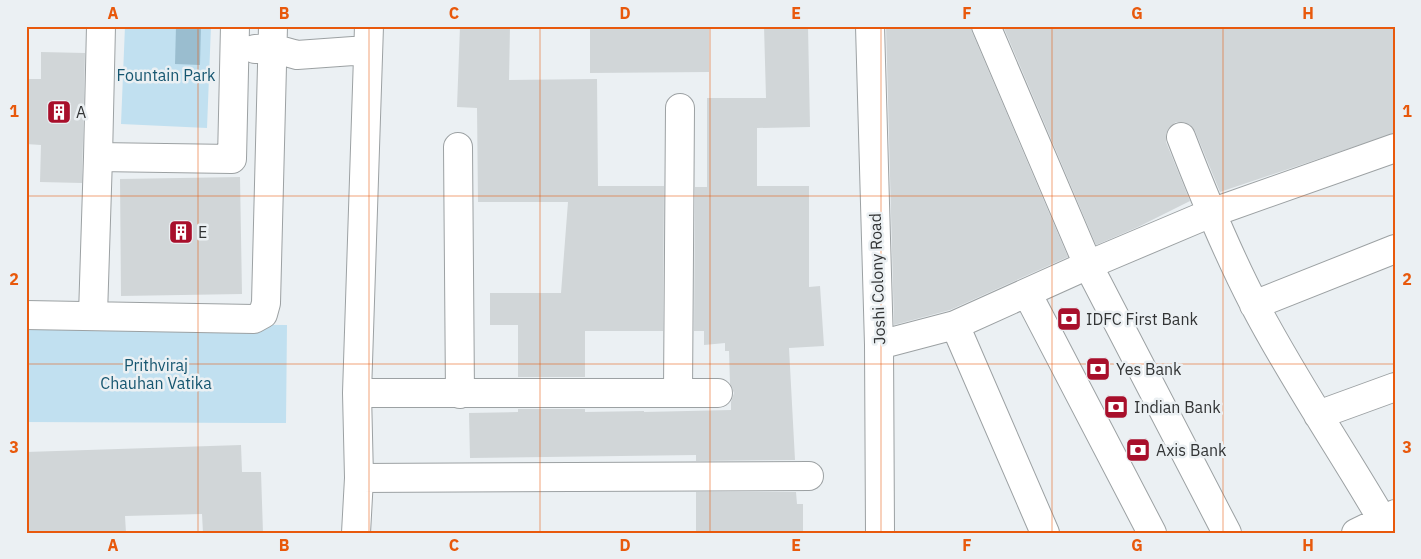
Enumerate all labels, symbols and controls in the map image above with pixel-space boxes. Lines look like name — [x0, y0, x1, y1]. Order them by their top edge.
text: A — [108, 3, 119, 23]
text: B — [279, 3, 290, 23]
text: C — [449, 3, 459, 23]
text: D — [619, 3, 631, 23]
text: E — [791, 3, 801, 23]
text: F — [962, 3, 972, 23]
text: G — [1131, 3, 1143, 23]
text: H — [1302, 3, 1314, 23]
park label: Fountain Park — [116, 65, 216, 85]
building icon: A — [46, 99, 72, 125]
text: 1 — [9, 101, 19, 121]
text: 1 — [1402, 101, 1412, 121]
place label: A — [76, 102, 86, 122]
street label: Joshi Colony Road — [865, 213, 889, 345]
building icon: E — [168, 219, 194, 245]
place label: E — [198, 222, 207, 242]
text: 2 — [9, 269, 19, 289]
text: 2 — [1402, 269, 1412, 289]
bank icon: IDFC First Bank — [1056, 306, 1082, 332]
place label: IDFC First Bank — [1086, 309, 1198, 329]
park label: Prithviraj Chauhan Vatika — [100, 355, 212, 393]
bank icon: Yes Bank — [1085, 356, 1111, 382]
place label: Yes Bank — [1116, 359, 1182, 379]
bank icon: Indian Bank — [1103, 394, 1129, 420]
place label: Indian Bank — [1134, 397, 1221, 417]
text: 3 — [9, 437, 19, 457]
bank icon: Axis Bank — [1125, 437, 1151, 463]
text: 3 — [1402, 437, 1412, 457]
place label: Axis Bank — [1156, 440, 1227, 460]
text: A — [108, 535, 119, 555]
text: B — [279, 535, 290, 555]
text: C — [449, 535, 459, 555]
text: D — [619, 535, 631, 555]
text: E — [791, 535, 801, 555]
text: F — [962, 535, 972, 555]
text: G — [1131, 535, 1143, 555]
text: H — [1302, 535, 1314, 555]

